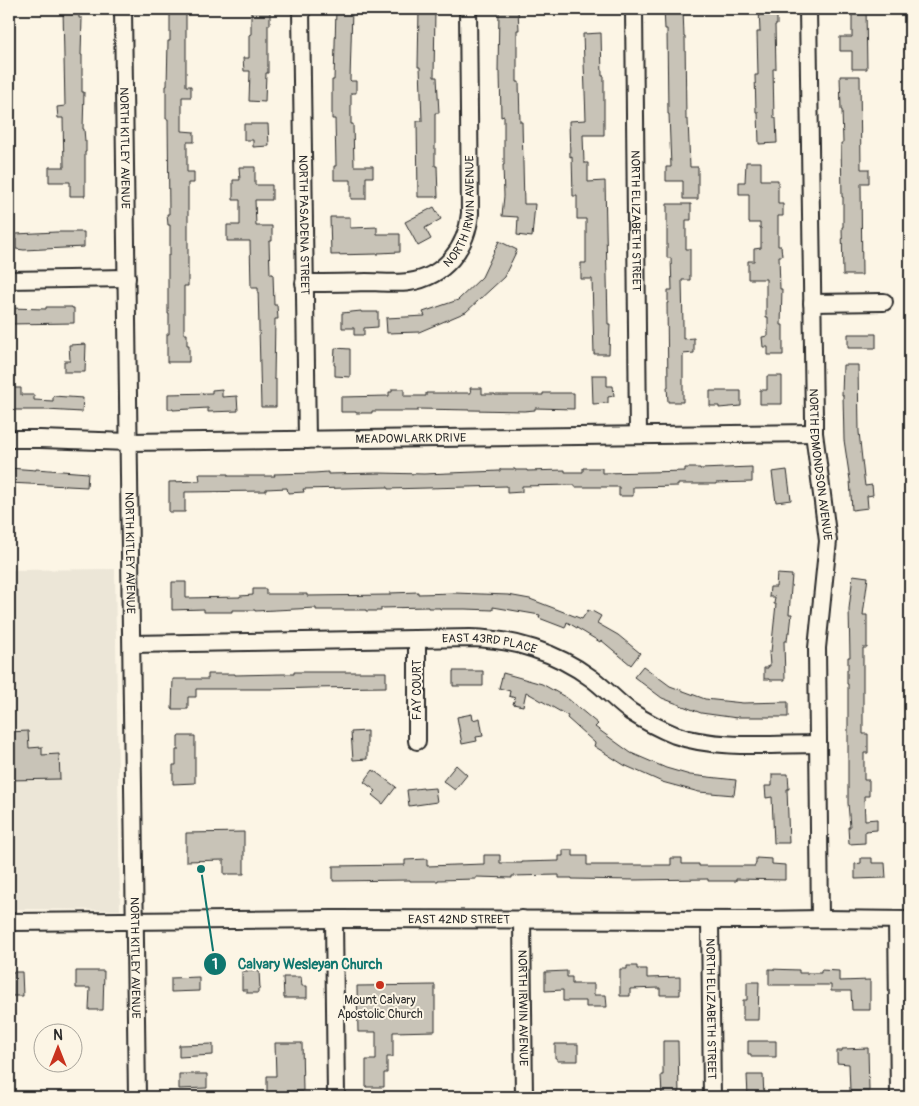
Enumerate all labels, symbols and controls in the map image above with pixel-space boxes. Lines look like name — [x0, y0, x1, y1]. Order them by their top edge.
street label: NORTH KITLEY AVENUE — [116, 87, 133, 209]
street label: NORTH ELIZABETH STREET — [627, 150, 644, 292]
street label: NORTH PASADENA STREET — [295, 155, 312, 295]
street label: NORTH IRWIN AVENUE — [440, 155, 478, 271]
street label: NORTH EDMONDSON AVENUE — [806, 388, 835, 542]
street label: MEADOWLARK DRIVE — [355, 431, 466, 447]
street label: NORTH KITLEY AVENUE — [121, 492, 138, 614]
street label: EAST 43RD PLACE — [442, 631, 539, 657]
street label: FAY COURT — [410, 659, 425, 720]
street label: NORTH KITLEY AVENUE — [126, 897, 143, 1019]
street label: EAST 42ND STREET — [408, 912, 510, 927]
street label: NORTH ELIZABETH STREET — [702, 938, 719, 1080]
callout: Calvary Wesleyan Church — [202, 949, 392, 978]
street label: NORTH IRWIN AVENUE — [514, 950, 531, 1066]
text: 1 — [212, 955, 218, 974]
text: Calvary Wesleyan Church — [238, 956, 383, 973]
marker: Mount Calvary Apostolic Church — [374, 979, 386, 991]
place label: Mount Calvary Apostolic Church — [337, 993, 423, 1022]
north arrow — [32, 1024, 82, 1074]
text: N — [53, 1027, 63, 1044]

